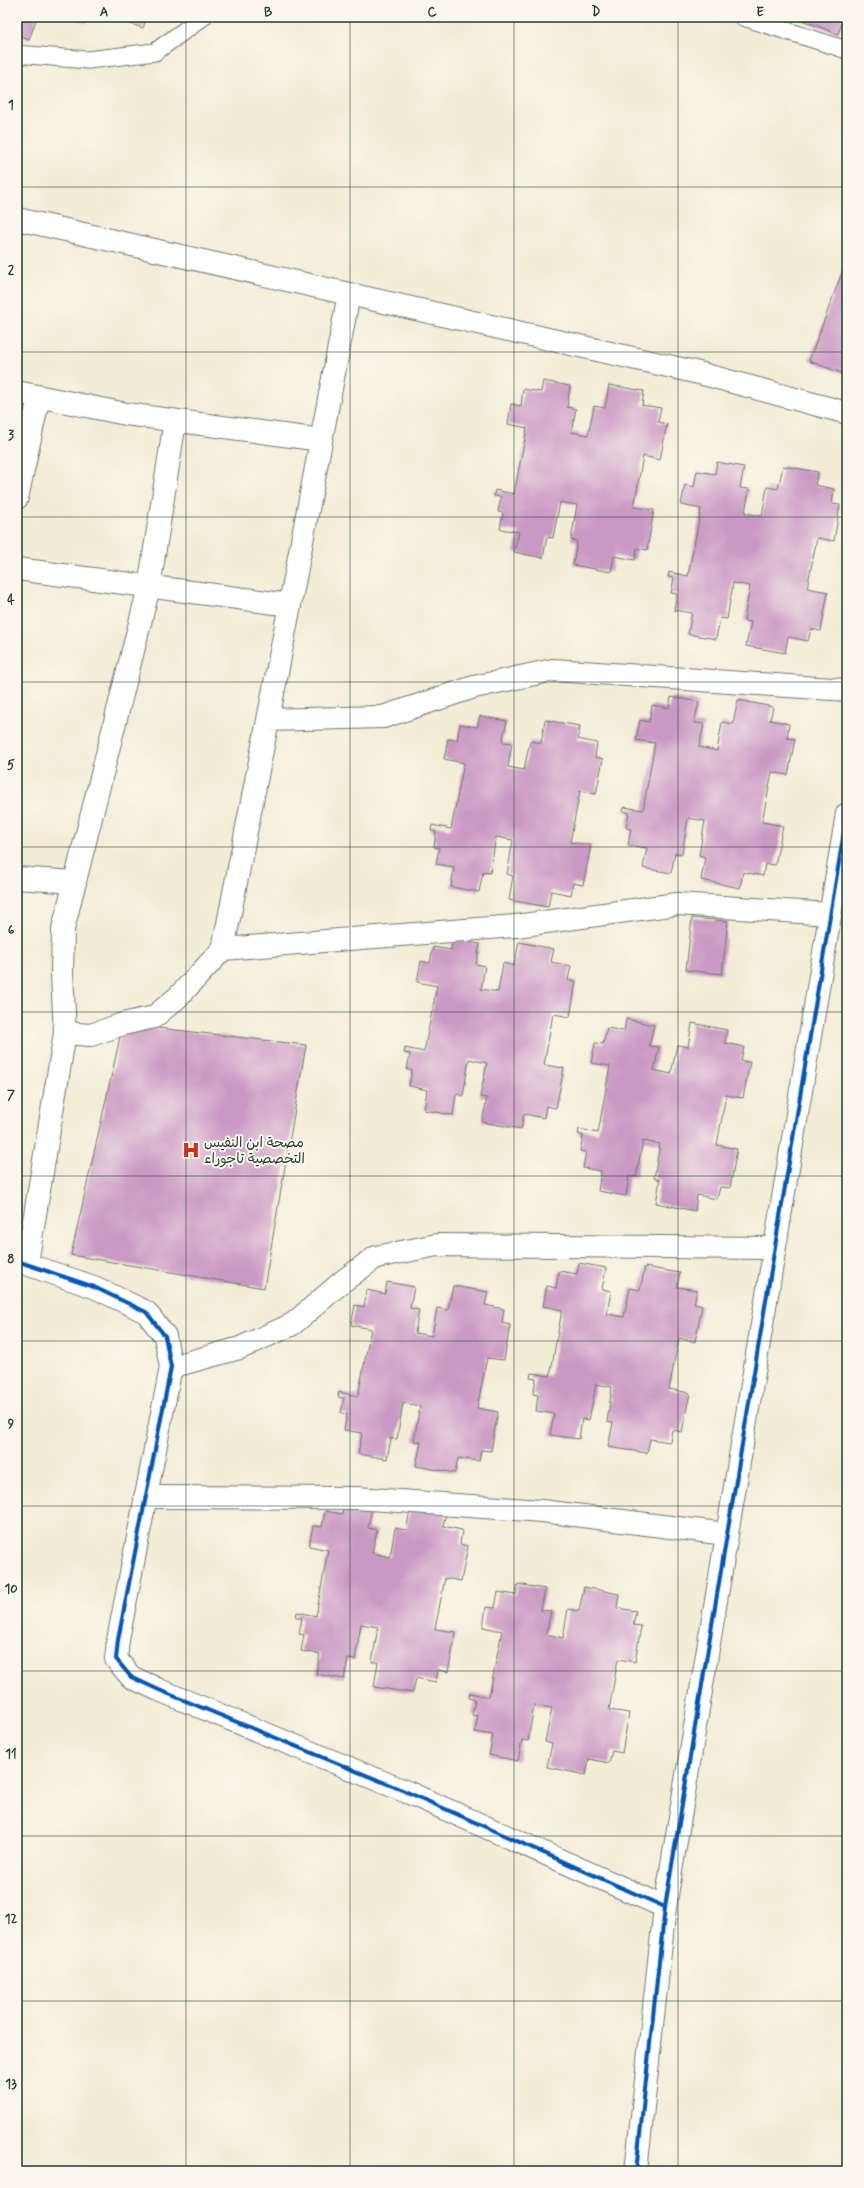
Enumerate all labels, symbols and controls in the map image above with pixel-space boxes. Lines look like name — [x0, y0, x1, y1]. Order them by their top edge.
text: A — [100, 4, 108, 21]
text: B — [264, 4, 273, 21]
text: C — [427, 4, 437, 21]
text: D — [592, 4, 601, 21]
text: E — [756, 4, 764, 21]
text: 1 — [8, 97, 14, 114]
text: 2 — [8, 262, 15, 279]
text: 3 — [8, 427, 14, 444]
text: 4 — [7, 592, 15, 609]
text: 5 — [7, 757, 15, 774]
text: 6 — [8, 922, 15, 939]
text: 7 — [7, 1087, 15, 1104]
place label: مصحة ابن النفيس التخصصية تاجوراء — [204, 1134, 305, 1168]
hospital icon: مصحة ابن النفيس التخصصية تاجوراء — [181, 1140, 201, 1160]
text: 8 — [7, 1251, 15, 1268]
text: 9 — [8, 1416, 15, 1433]
text: 10 — [4, 1581, 18, 1598]
text: 11 — [5, 1746, 17, 1763]
text: 12 — [5, 1911, 17, 1928]
text: 13 — [5, 2076, 17, 2093]

